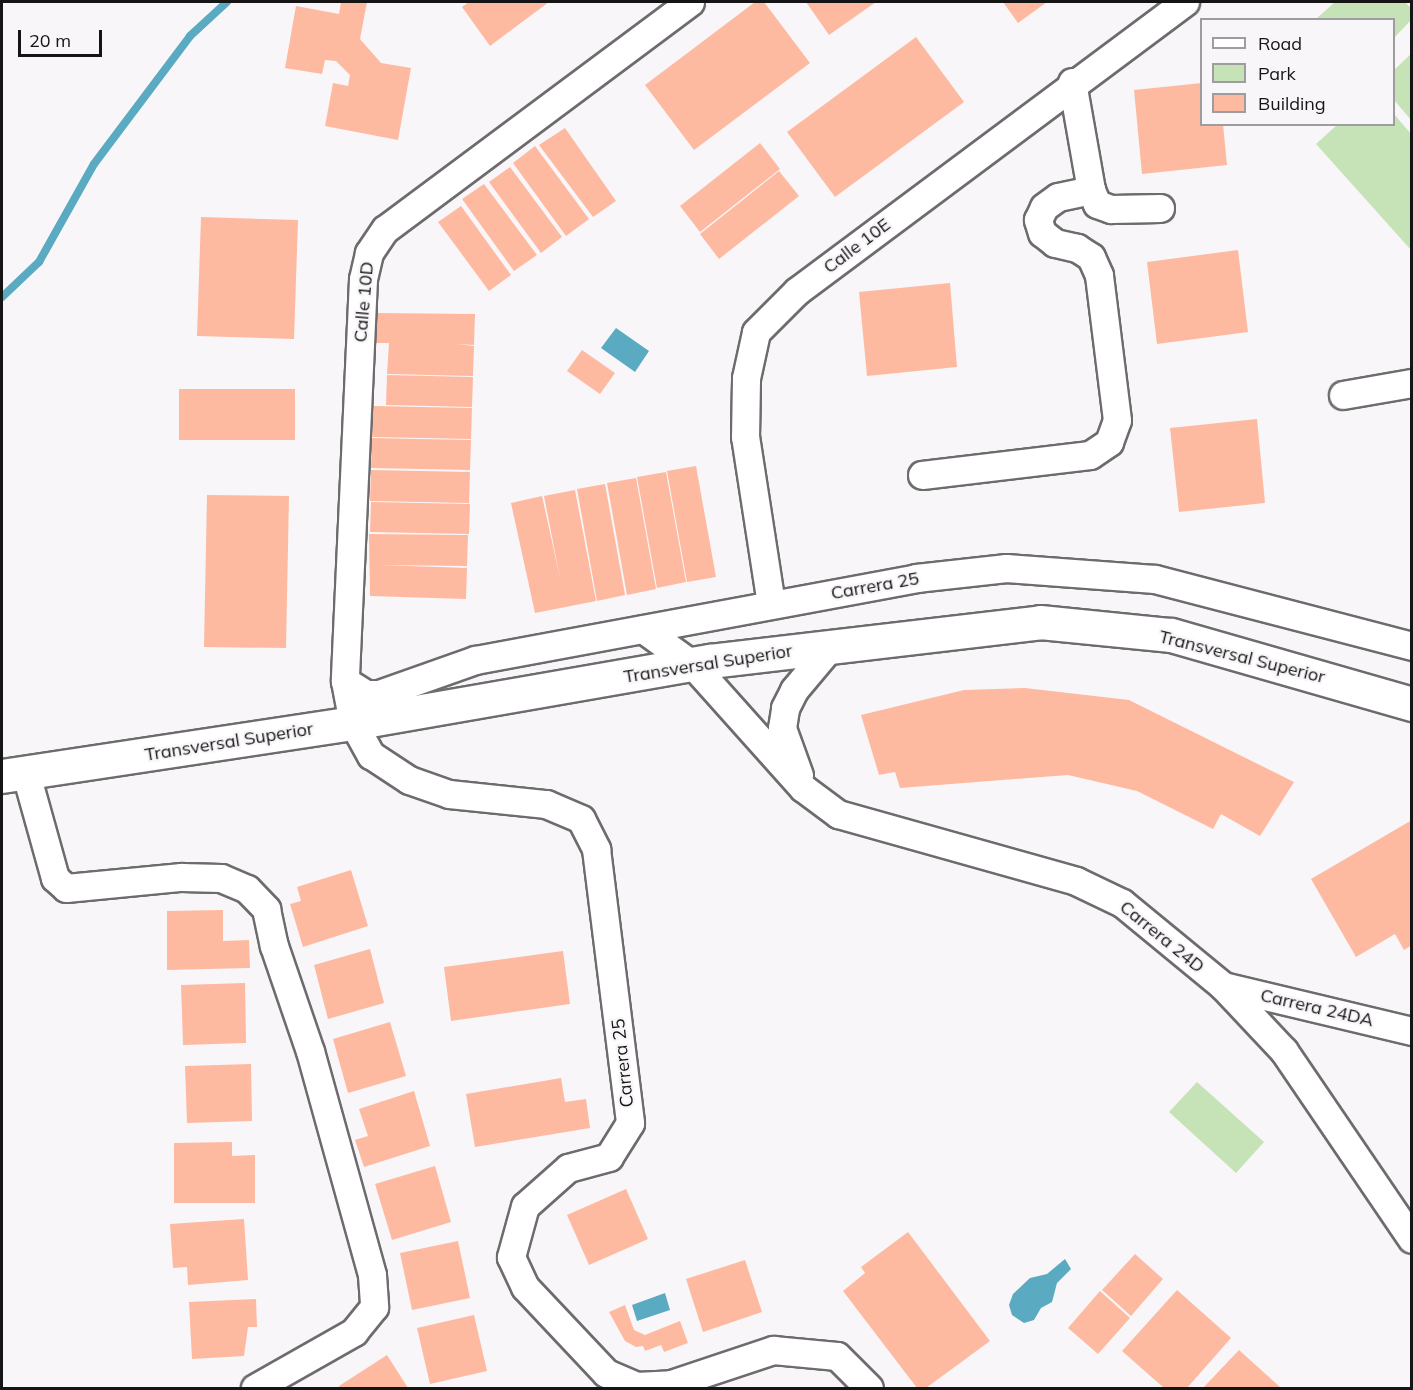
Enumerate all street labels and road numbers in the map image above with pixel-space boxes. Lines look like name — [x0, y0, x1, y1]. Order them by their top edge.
street label: Calle 10E — [819, 214, 895, 278]
street label: Calle 10D — [350, 261, 378, 343]
street label: Carrera 25 — [829, 568, 921, 604]
street label: Transversal Superior — [1157, 626, 1327, 688]
street label: Transversal Superior — [622, 640, 794, 688]
street label: Transversal Superior — [143, 718, 315, 766]
street label: Carrera 24D — [1115, 896, 1209, 978]
street label: Carrera 24DA — [1258, 984, 1376, 1032]
street label: Carrera 25 — [608, 1018, 638, 1108]

